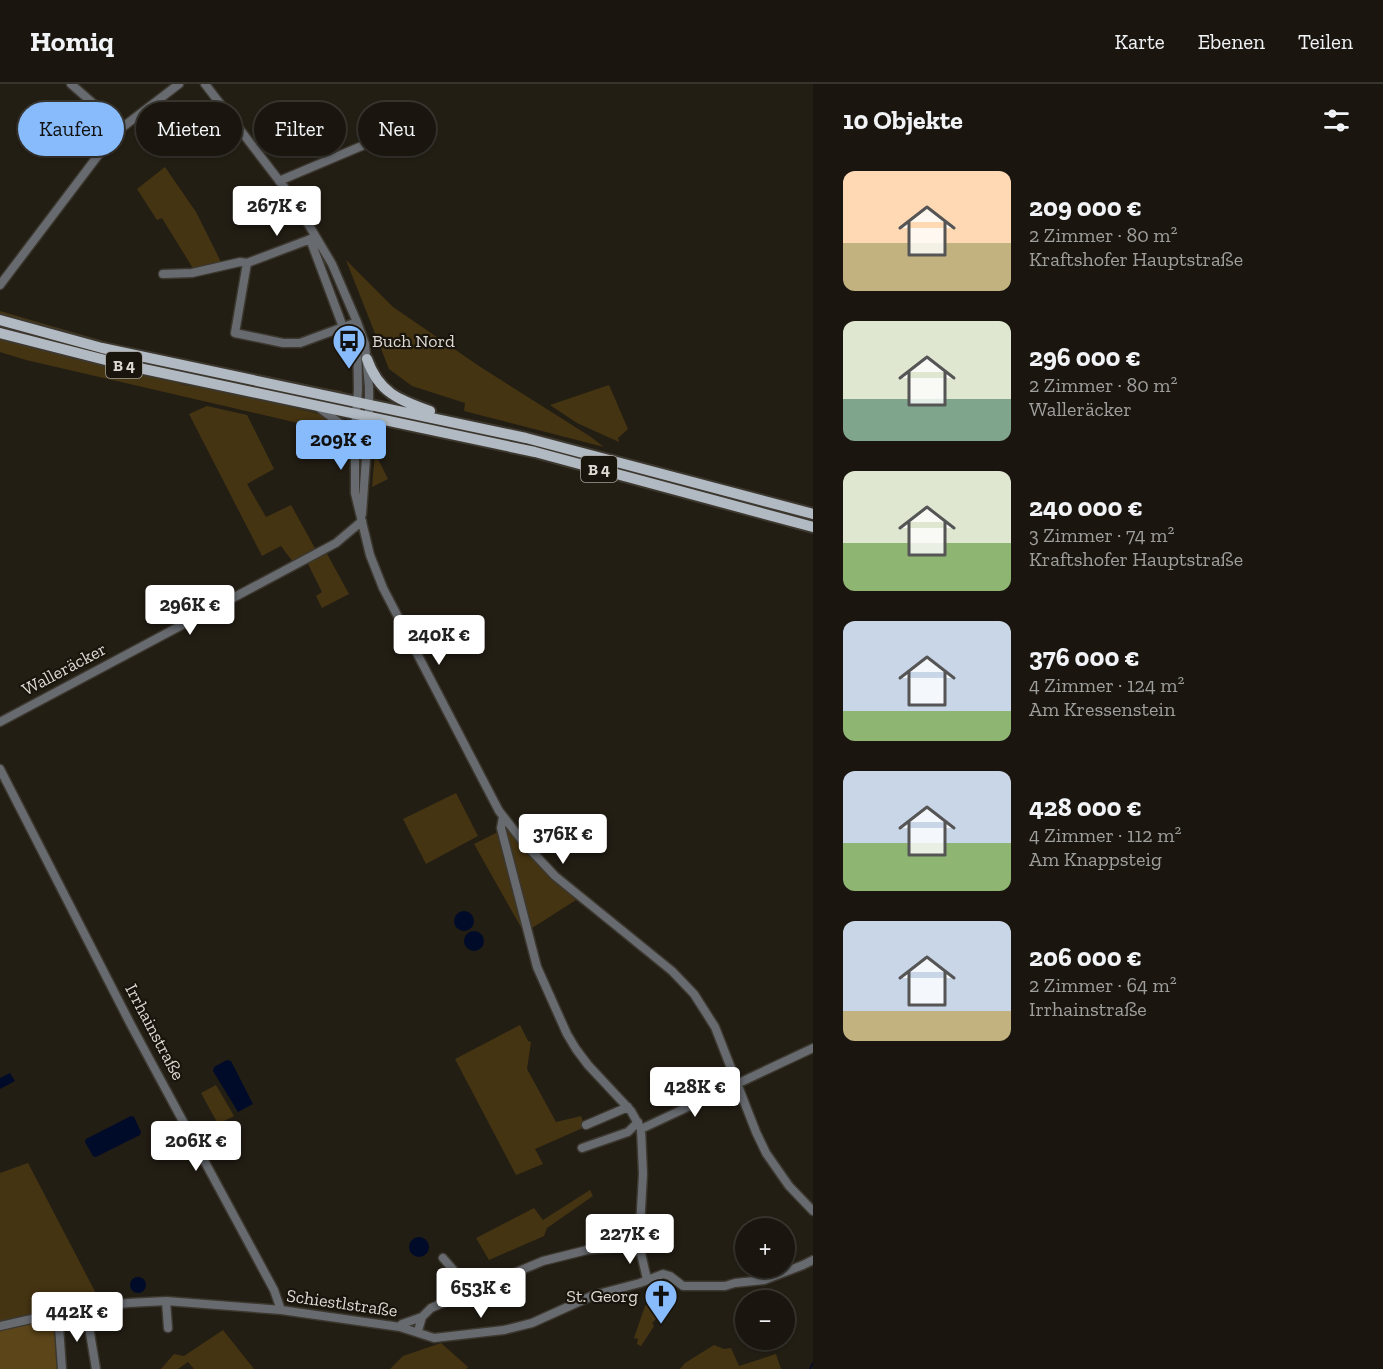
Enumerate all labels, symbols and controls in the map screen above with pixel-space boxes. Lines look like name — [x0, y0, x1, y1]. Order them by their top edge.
text: Homiq — [30, 25, 114, 58]
text: Karte — [1115, 29, 1165, 54]
text: Ebenen — [1198, 29, 1265, 54]
text: Teilen — [1298, 29, 1353, 54]
chip: Kaufen — [18, 102, 124, 156]
chip: Mieten — [136, 102, 242, 156]
chip: Filter — [254, 102, 346, 156]
chip: Neu — [358, 102, 436, 156]
text: 10 Objekte — [843, 104, 963, 136]
icon: filters — [1320, 104, 1353, 137]
pin: 267K € — [228, 186, 326, 237]
text: 209 000 € — [1029, 191, 1142, 223]
text: 267K € — [247, 193, 307, 217]
icon: home — [891, 195, 963, 267]
text: 2 Zimmer · 80 m² — [1029, 223, 1177, 247]
text: Kraftshofer Hauptstraße — [1029, 247, 1243, 271]
bus stop icon: Buch Nord — [331, 323, 367, 370]
place label: Buch Nord — [372, 330, 455, 352]
text: 296 000 € — [1029, 341, 1141, 373]
icon: home — [891, 345, 963, 417]
road number: B 4 — [106, 352, 142, 378]
text: 2 Zimmer · 80 m² — [1029, 373, 1177, 397]
text: Walleräcker — [1029, 397, 1132, 421]
pin: 209K € — [292, 420, 390, 471]
text: 209K € — [310, 427, 372, 451]
road number: B 4 — [581, 456, 617, 482]
text: 240 000 € — [1029, 491, 1143, 523]
icon: home — [891, 495, 963, 567]
text: 3 Zimmer · 74 m² — [1029, 523, 1174, 547]
text: Kraftshofer Hauptstraße — [1029, 547, 1243, 571]
pin: 296K € — [141, 585, 239, 636]
text: 296K € — [159, 592, 221, 616]
pin: 240K € — [390, 615, 488, 666]
text: 240K € — [408, 622, 470, 646]
street label: Walleräcker — [18, 638, 110, 700]
text: 376 000 € — [1029, 641, 1140, 673]
icon: home — [891, 645, 963, 717]
text: 4 Zimmer · 124 m² — [1029, 673, 1184, 697]
text: Am Kressenstein — [1029, 697, 1175, 721]
text: 428 000 € — [1029, 791, 1142, 823]
icon: home — [891, 795, 963, 867]
pin: 376K € — [514, 814, 612, 865]
text: 376K € — [533, 821, 593, 845]
text: 4 Zimmer · 112 m² — [1029, 823, 1181, 847]
text: Am Knappsteig — [1029, 847, 1162, 871]
text: 206 000 € — [1029, 941, 1142, 973]
icon: home — [891, 945, 963, 1017]
text: 2 Zimmer · 64 m² — [1029, 973, 1177, 997]
street label: Irrhainstraße — [120, 980, 190, 1084]
text: Irrhainstraße — [1029, 997, 1147, 1021]
pin: 428K € — [646, 1067, 744, 1118]
text: 428K € — [664, 1074, 726, 1098]
pin: 206K € — [147, 1121, 245, 1172]
text: 206K € — [165, 1128, 227, 1152]
pin: 227K € — [581, 1214, 679, 1265]
map controls — [735, 1218, 795, 1350]
button: + — [735, 1218, 795, 1278]
text: 227K € — [600, 1221, 660, 1245]
pin: 653K € — [432, 1268, 530, 1319]
text: 653K € — [451, 1275, 511, 1299]
church icon: St. Georg — [643, 1278, 679, 1325]
street label: Schiestlstraße — [285, 1284, 399, 1322]
place label: St. Georg — [566, 1285, 638, 1307]
button: − — [735, 1290, 795, 1350]
pin: 442K € — [28, 1292, 126, 1343]
text: 442K € — [46, 1299, 108, 1323]

